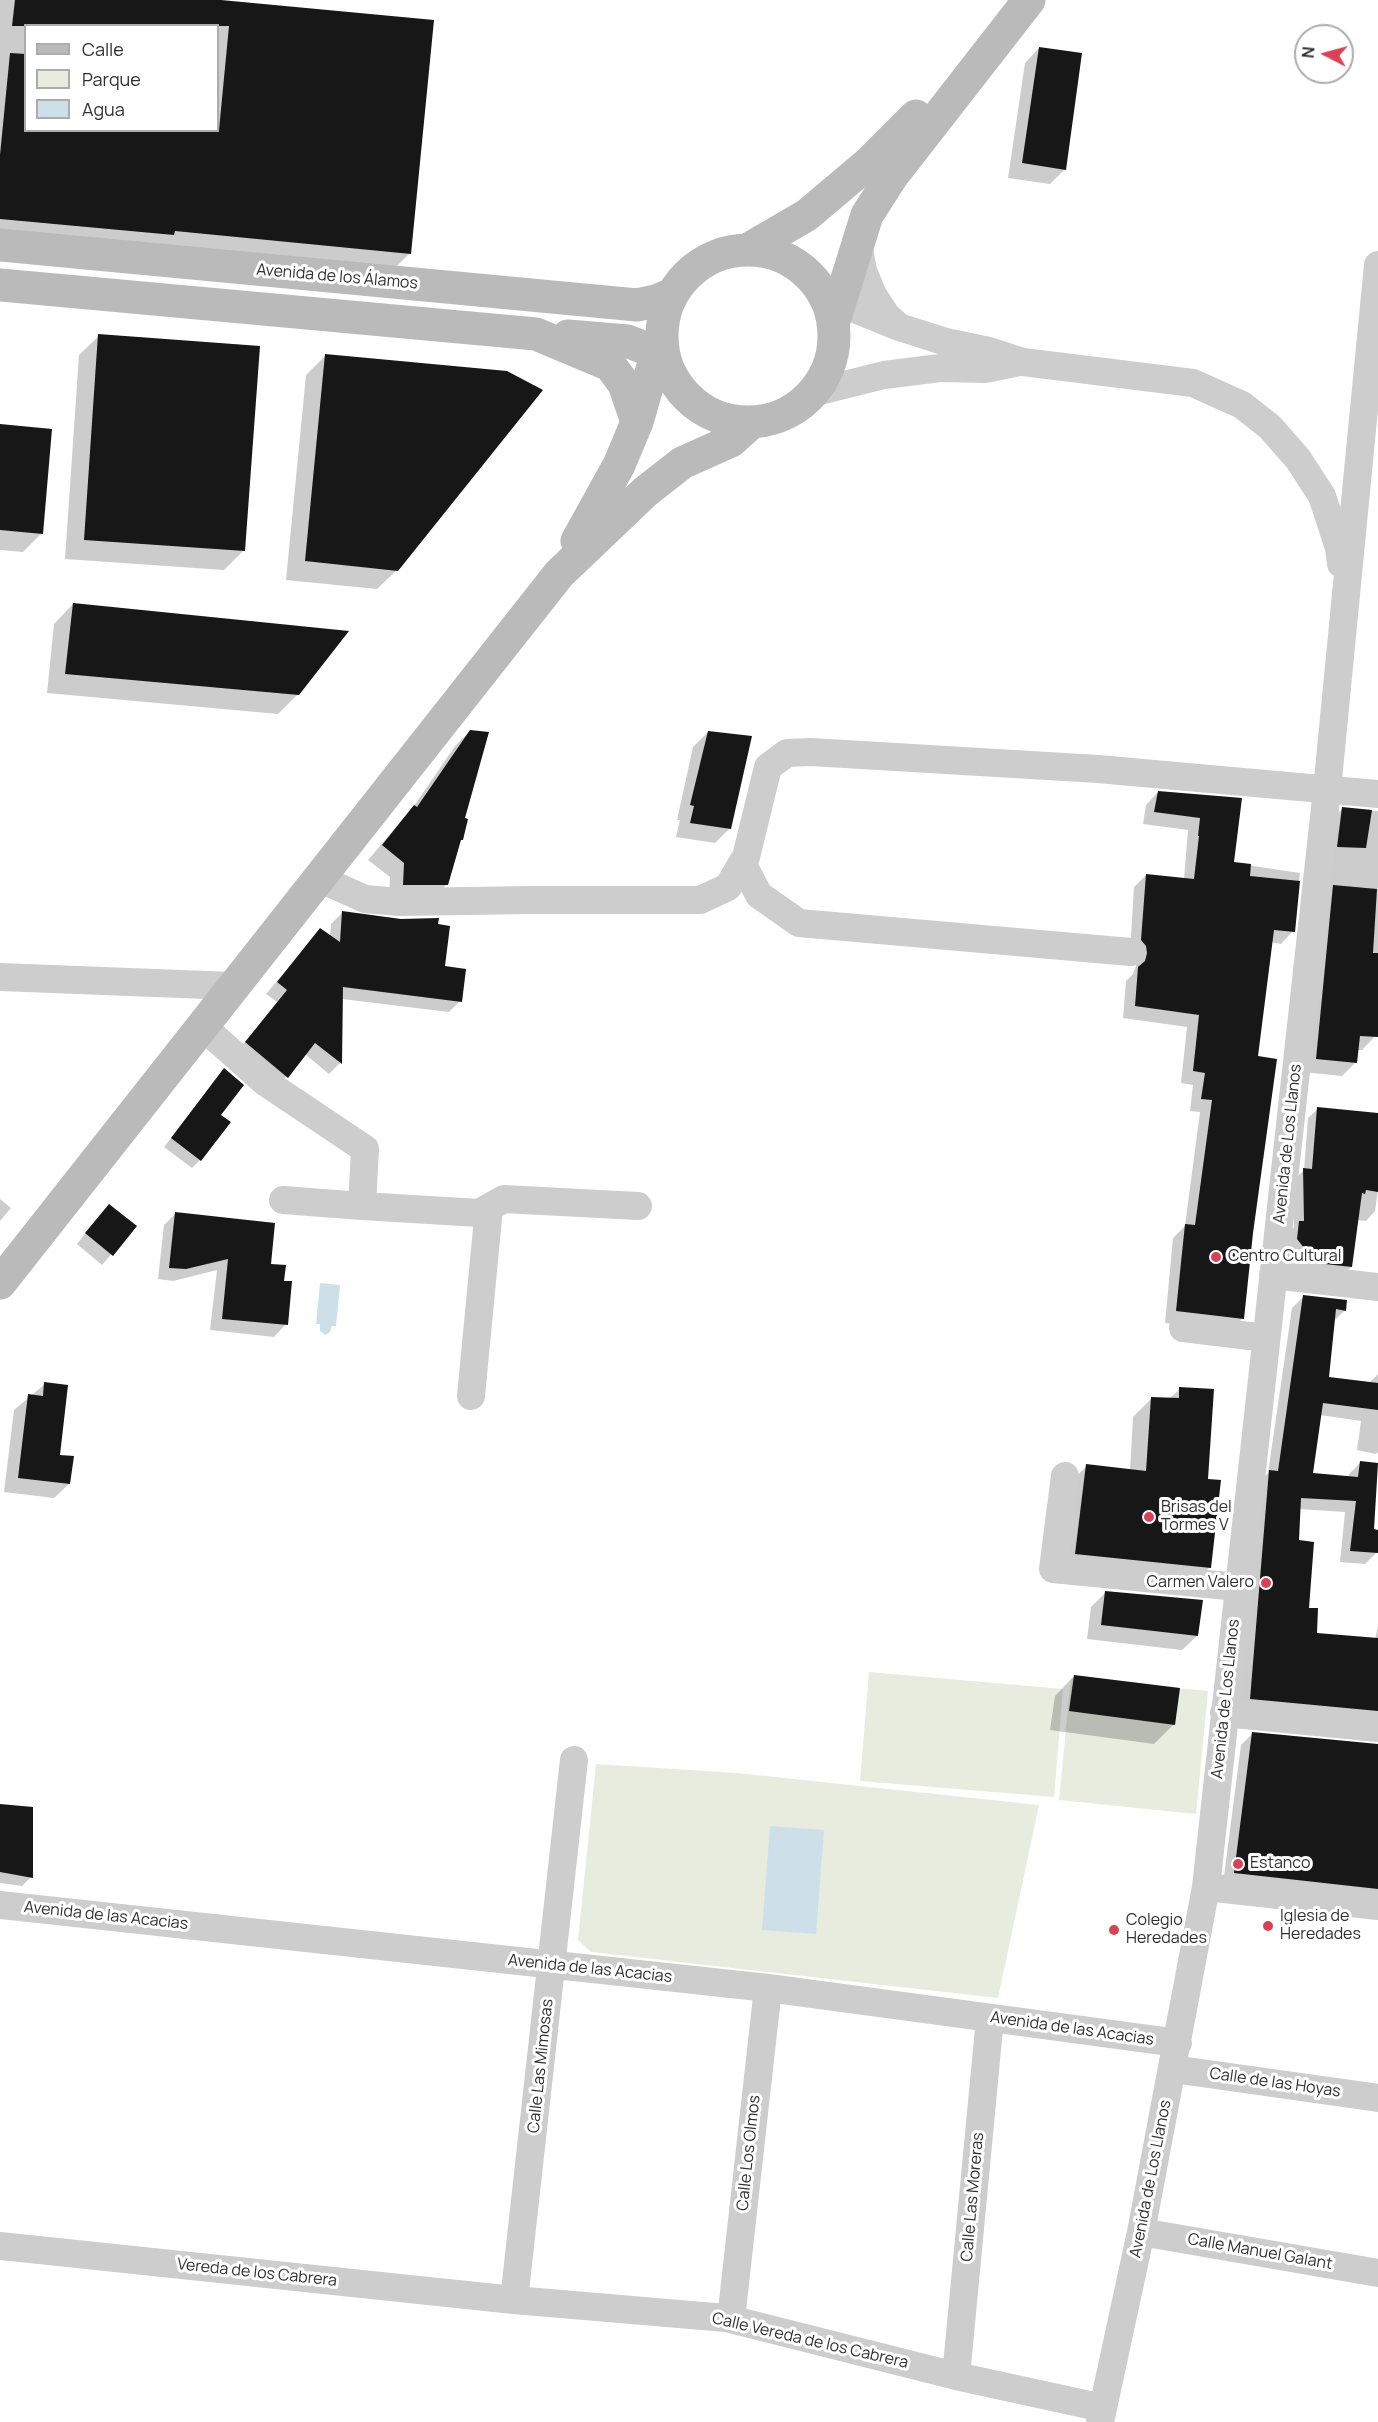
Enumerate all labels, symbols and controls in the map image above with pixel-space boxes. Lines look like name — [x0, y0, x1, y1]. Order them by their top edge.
legend — [24, 24, 219, 132]
north arrow — [1294, 24, 1354, 84]
text: Calle — [82, 37, 124, 61]
text: N — [1297, 45, 1320, 59]
text: Parque — [82, 67, 141, 91]
text: Agua — [82, 97, 125, 121]
street label: Avenida de los Álamos — [255, 260, 419, 294]
street label: Avenida de Los Llanos — [1270, 1063, 1306, 1225]
place label: Centro Cultural — [1228, 1247, 1341, 1267]
marker: Centro Cultural — [1209, 1250, 1223, 1264]
place label: Brisas del Tormes V — [1161, 1498, 1232, 1536]
marker: Brisas del Tormes V — [1142, 1510, 1156, 1524]
place label: Carmen Valero — [1147, 1573, 1254, 1593]
marker: Carmen Valero — [1259, 1576, 1273, 1590]
street label: Avenida de Los Llanos — [1208, 1618, 1244, 1780]
place label: Estanco — [1250, 1854, 1310, 1874]
marker: Estanco — [1231, 1857, 1245, 1871]
street label: Avenida de las Acacias — [23, 1898, 189, 1934]
place label: Iglesia de Heredades — [1280, 1907, 1361, 1945]
place label: Colegio Heredades — [1126, 1911, 1207, 1949]
marker: Iglesia de Heredades — [1261, 1919, 1275, 1933]
marker: Colegio Heredades — [1107, 1923, 1121, 1937]
street label: Avenida de las Acacias — [507, 1951, 673, 1987]
street label: Calle Las Mimosas — [524, 1998, 558, 2134]
street label: Avenida de las Acacias — [989, 2008, 1155, 2050]
street label: Calle de las Hoyas — [1208, 2064, 1342, 2102]
street label: Calle Los Olmos — [733, 2094, 765, 2212]
street label: Avenida de Los Llanos — [1126, 2098, 1176, 2260]
street label: Calle Las Moreras — [958, 2132, 988, 2262]
street label: Calle Manuel Galant — [1186, 2230, 1334, 2274]
street label: Vereda de los Cabrera — [176, 2255, 338, 2291]
street label: Calle Vereda de los Cabrera — [710, 2309, 910, 2373]

